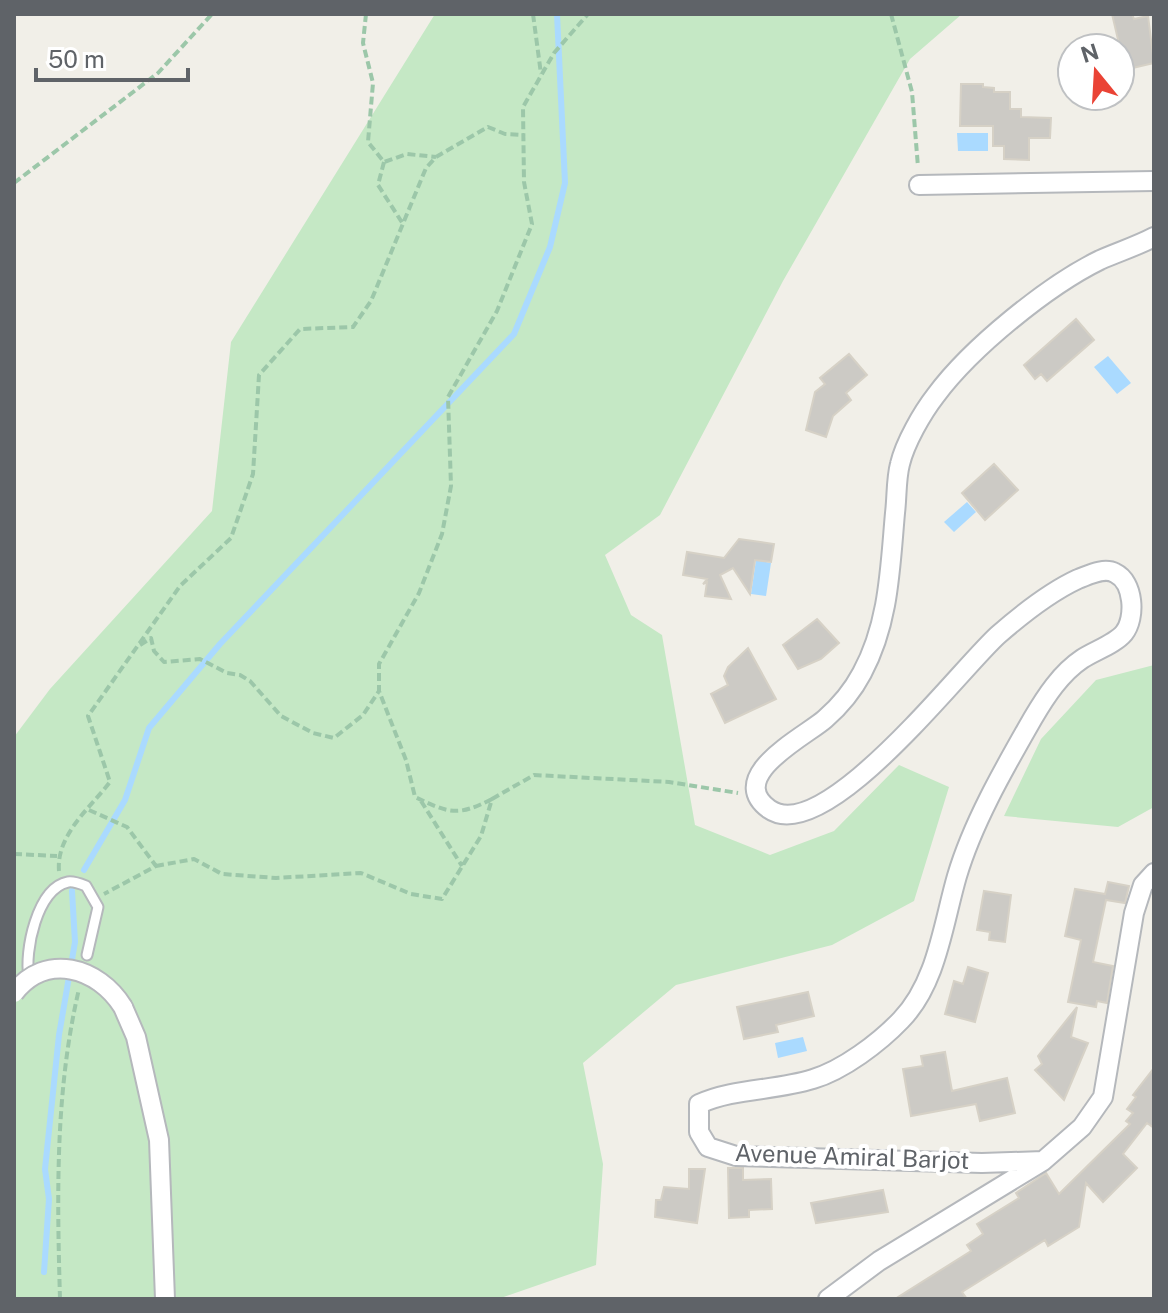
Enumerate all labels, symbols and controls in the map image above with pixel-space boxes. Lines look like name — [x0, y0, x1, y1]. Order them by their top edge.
scale bar — [36, 32, 188, 82]
north arrow — [1056, 32, 1136, 112]
text: N — [1078, 38, 1102, 68]
text: 50 m — [48, 45, 105, 73]
street label: Avenue Amiral Barjot — [734, 1138, 970, 1174]

